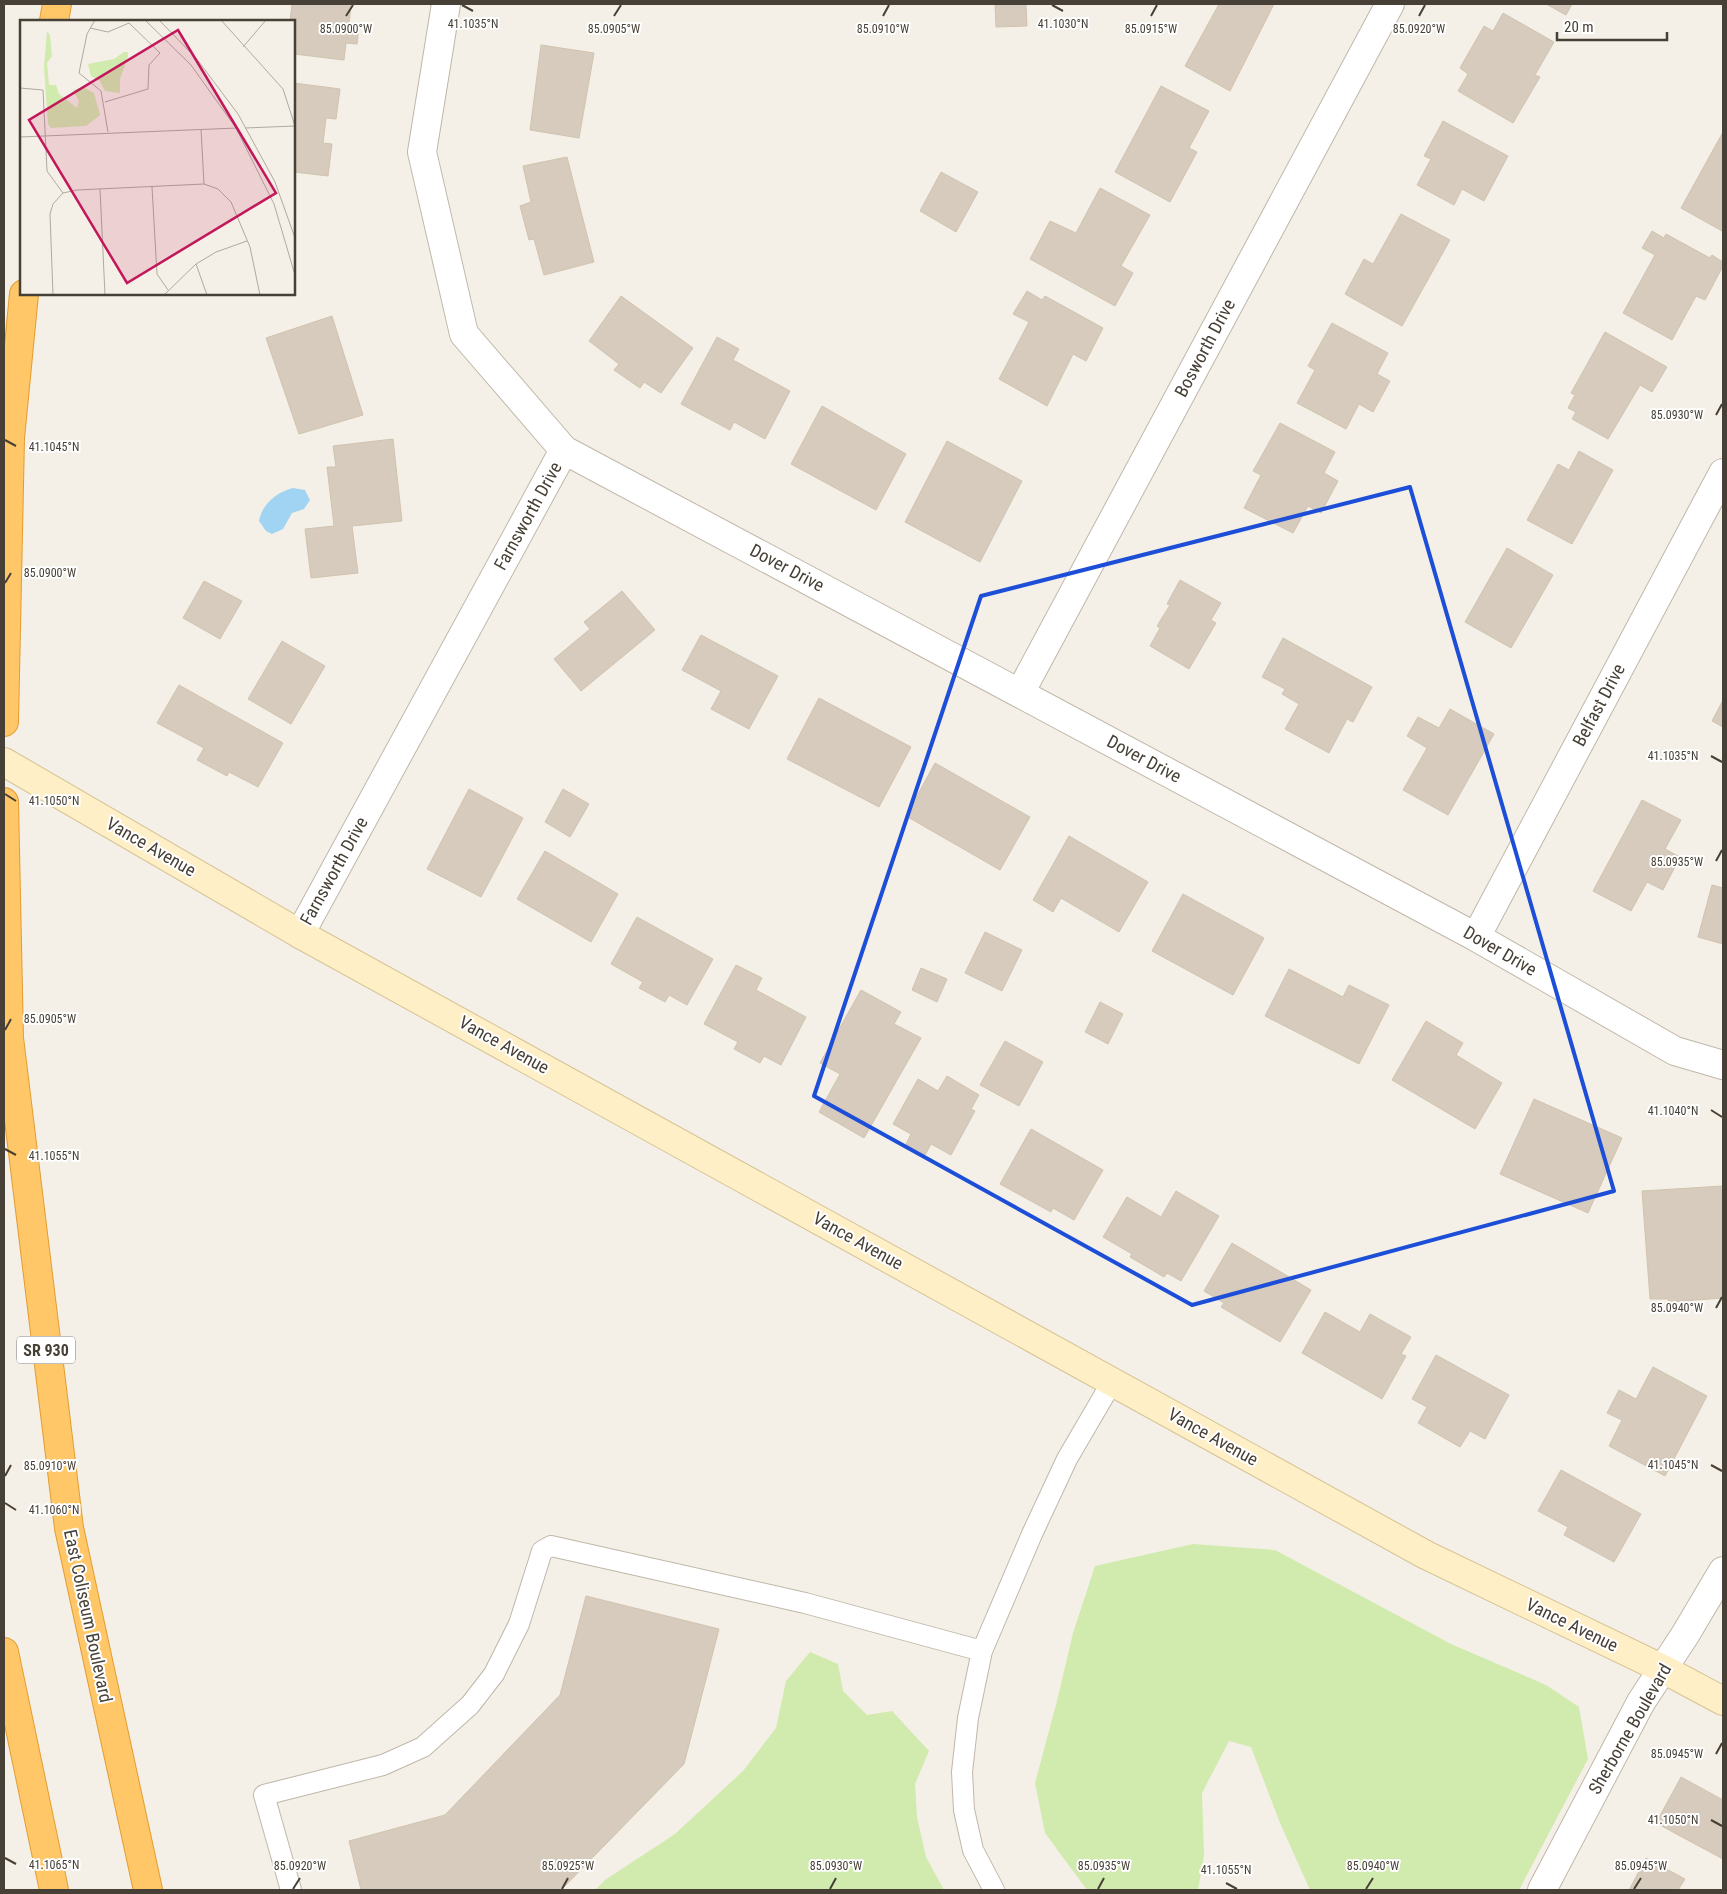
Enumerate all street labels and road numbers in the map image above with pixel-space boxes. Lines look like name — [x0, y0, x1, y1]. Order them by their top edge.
street label: Bosworth Drive — [1170, 295, 1239, 400]
street label: Farnsworth Drive — [489, 458, 566, 573]
street label: Dover Drive — [747, 539, 828, 596]
street label: Belfast Drive — [1568, 660, 1629, 750]
street label: Dover Drive — [1104, 730, 1185, 787]
street label: Vance Avenue — [103, 813, 200, 881]
street label: Farnsworth Drive — [295, 813, 372, 928]
street label: Dover Drive — [1460, 921, 1540, 980]
street label: Vance Avenue — [456, 1011, 553, 1078]
street label: Vance Avenue — [810, 1207, 907, 1274]
road number: SR 930 — [17, 1336, 75, 1364]
street label: Vance Avenue — [1165, 1403, 1262, 1470]
street label: East Coliseum Boulevard — [60, 1528, 117, 1704]
street label: Vance Avenue — [1523, 1593, 1622, 1656]
street label: Sherborne Boulevard — [1584, 1660, 1675, 1798]

